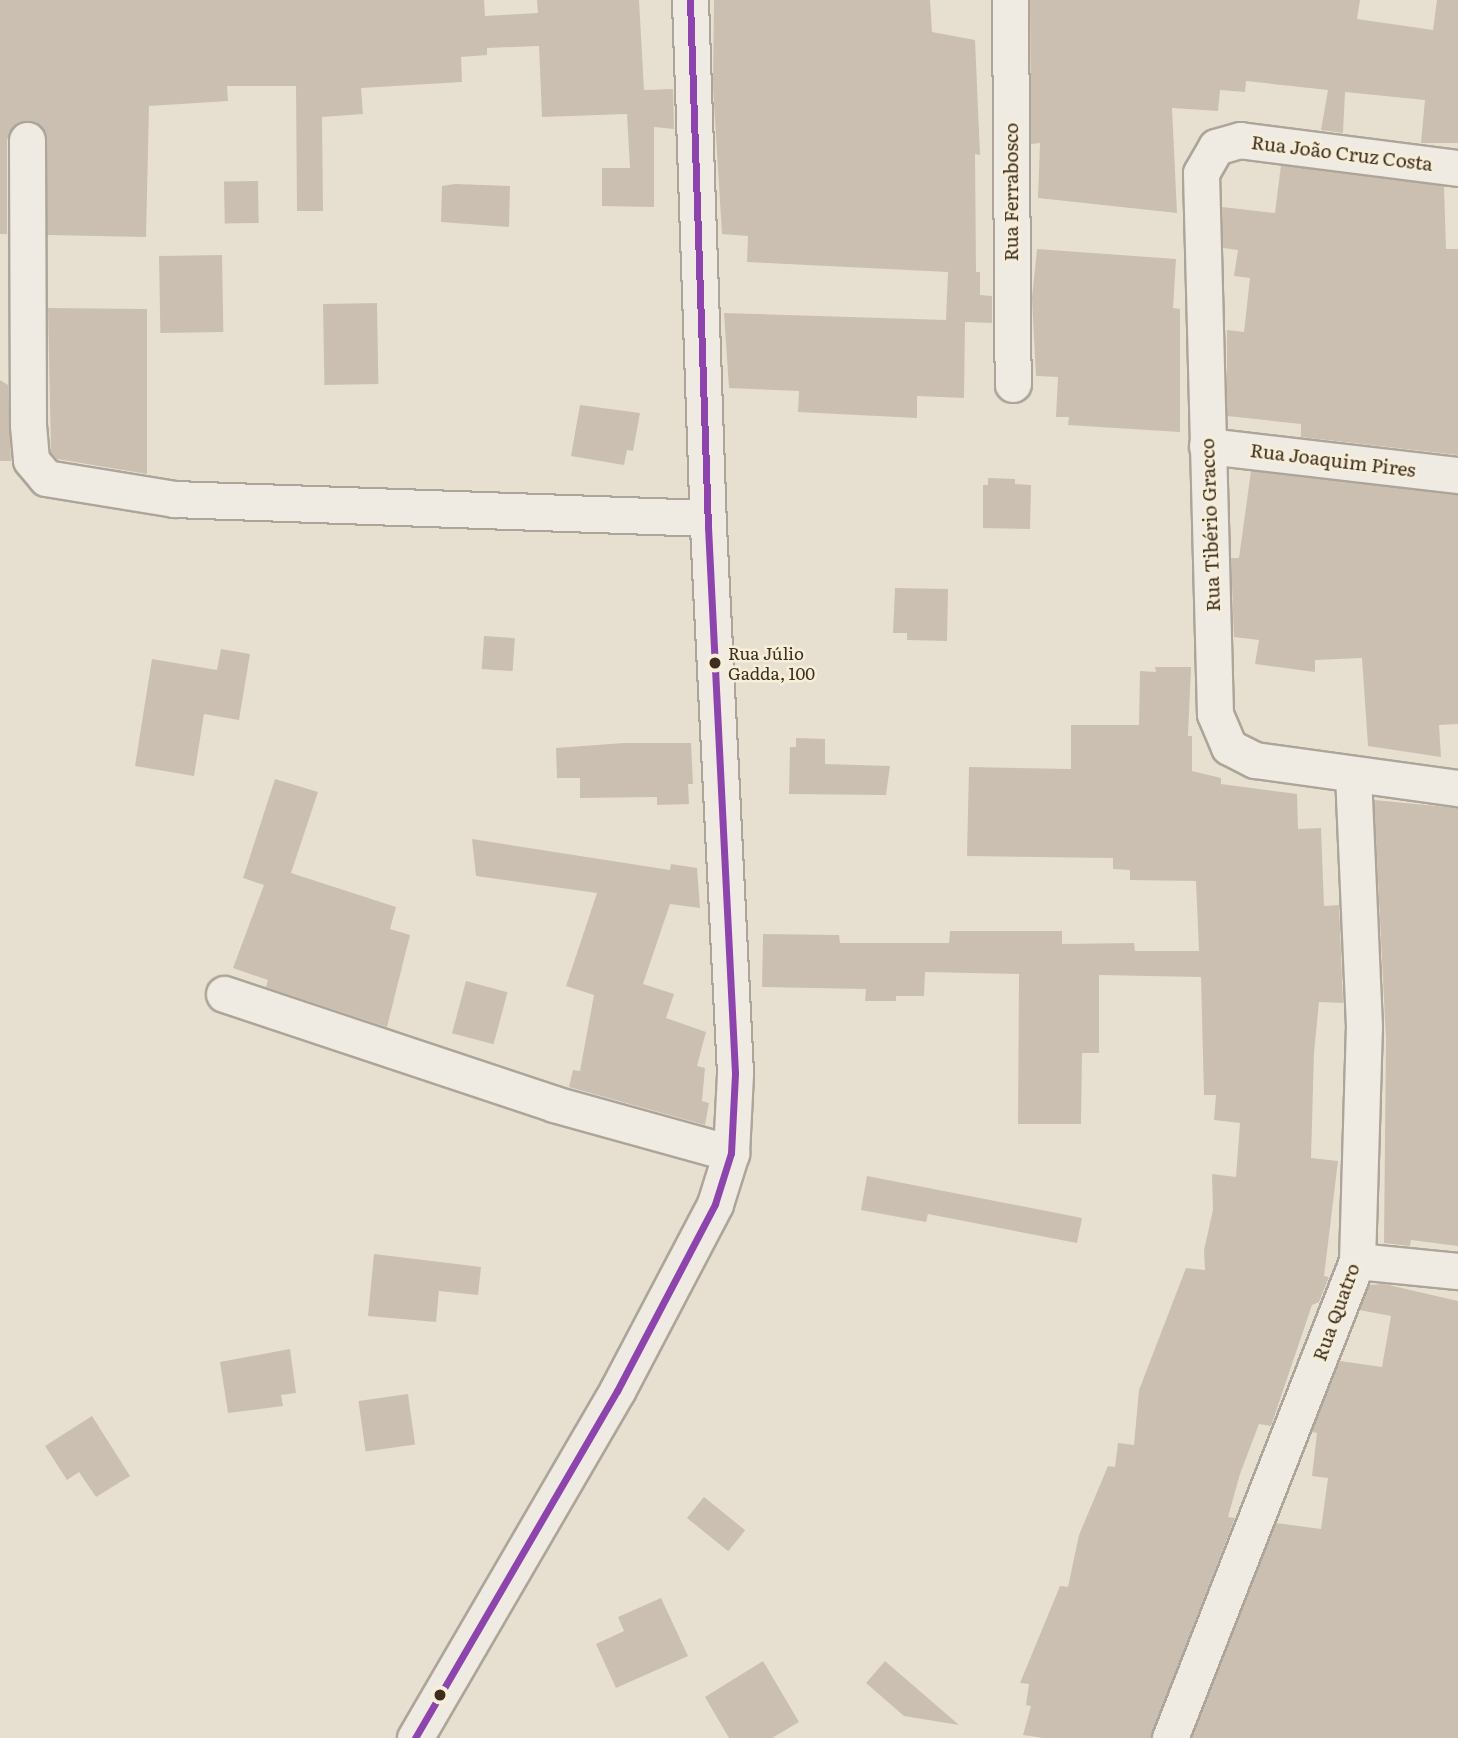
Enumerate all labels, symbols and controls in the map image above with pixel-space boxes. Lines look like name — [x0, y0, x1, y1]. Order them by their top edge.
street label: Rua Ferrabosco — [1000, 123, 1022, 261]
street label: Rua João Cruz Costa — [1250, 131, 1434, 175]
street label: Rua Tibério Gracco — [1196, 438, 1224, 612]
street label: Rua Joaquim Pires — [1249, 439, 1417, 481]
place label: Rua Júlio Gadda, 100 — [728, 643, 815, 683]
marker: Rua Júlio Gadda, 100 — [708, 656, 722, 670]
street label: Rua Quatro — [1308, 1260, 1364, 1364]
unlabelled marker — [433, 1688, 447, 1702]

